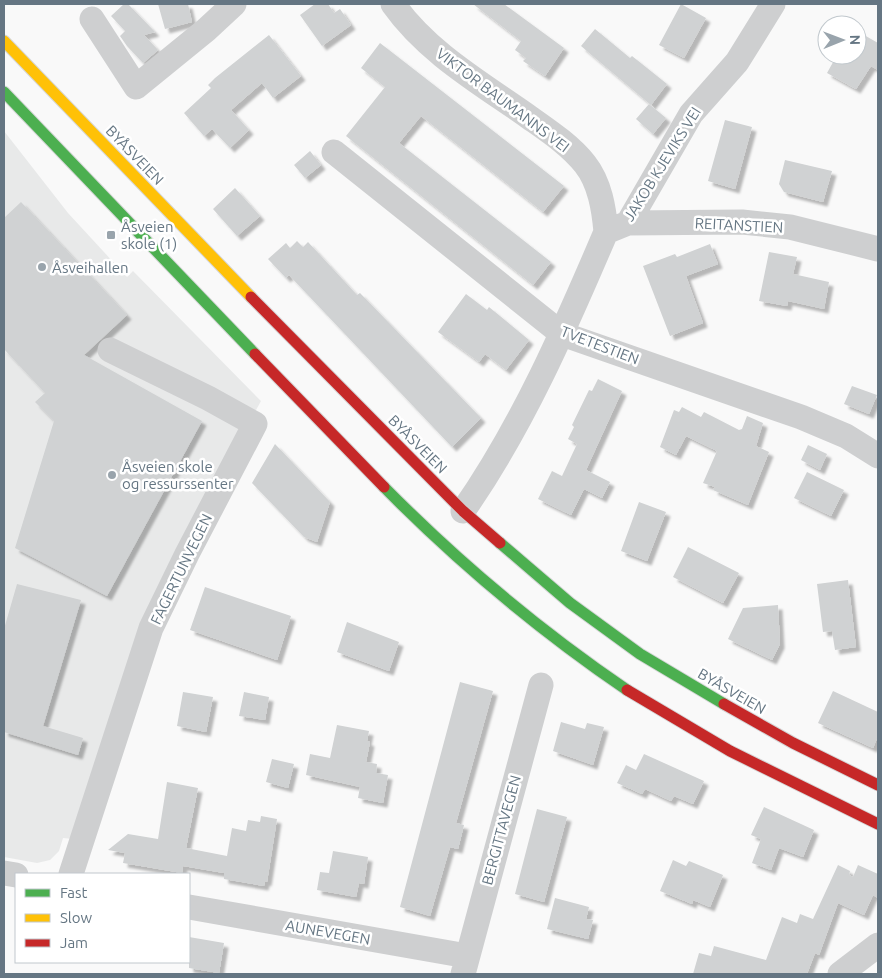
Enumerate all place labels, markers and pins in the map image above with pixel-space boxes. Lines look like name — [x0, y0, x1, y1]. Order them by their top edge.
place label: Åsveien skole (1) — [121, 218, 177, 252]
marker: Åsveien skole (1) — [105, 229, 117, 241]
place label: Åsveihallen — [52, 259, 129, 276]
marker: Åsveihallen — [36, 261, 48, 273]
place label: Åsveien skole og ressurssenter — [122, 458, 234, 492]
marker: Åsveien skole og ressurssenter — [106, 469, 118, 481]

